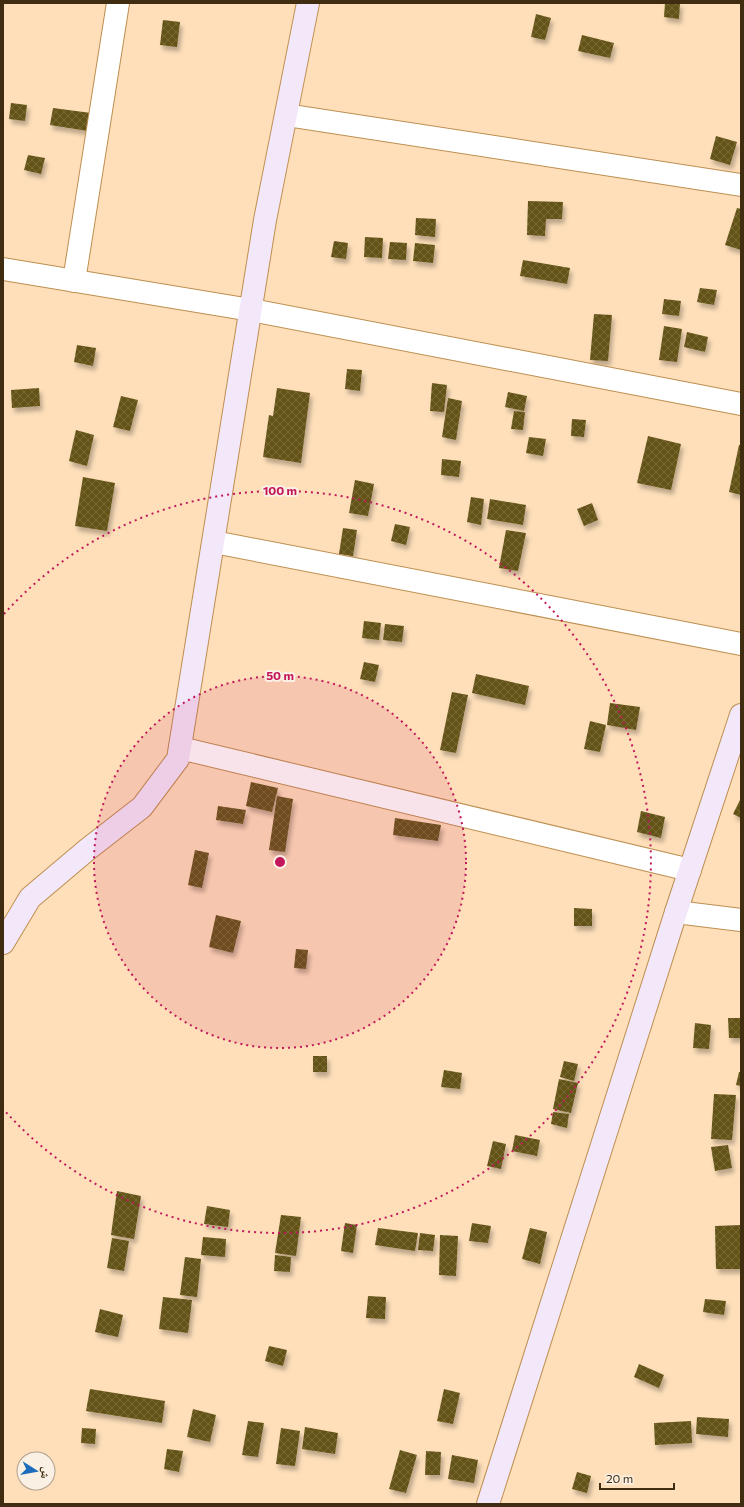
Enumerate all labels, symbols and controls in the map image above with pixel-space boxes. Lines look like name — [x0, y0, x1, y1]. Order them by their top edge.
text: 100 m — [263, 483, 297, 497]
text: 50 m — [266, 668, 294, 682]
centre of rings — [273, 855, 287, 869]
north arrow — [16, 1451, 56, 1491]
scale bar — [600, 1465, 674, 1491]
text: ش — [37, 1466, 54, 1480]
text: 20 m — [606, 1471, 633, 1485]

